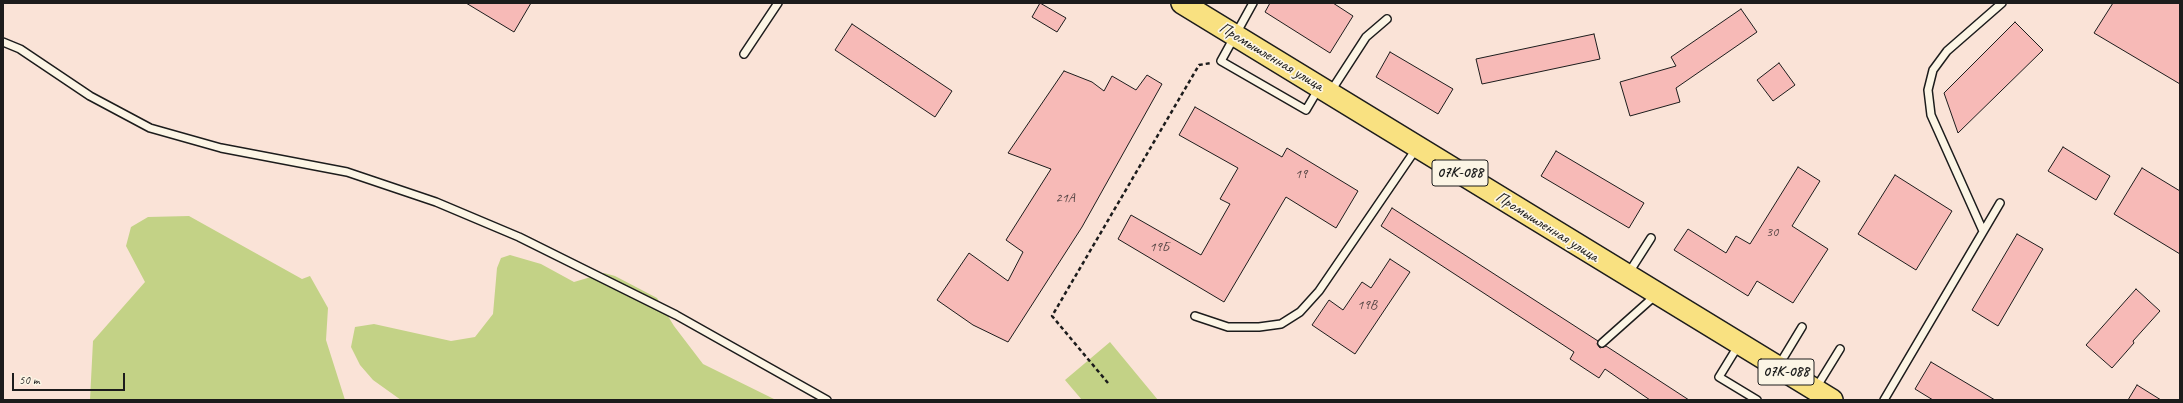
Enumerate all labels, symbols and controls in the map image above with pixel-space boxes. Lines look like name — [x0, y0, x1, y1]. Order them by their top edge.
street label: Промышленная улица — [1215, 18, 1327, 96]
road number: 07К-088 — [1432, 160, 1488, 186]
house number: 19 — [1295, 166, 1307, 182]
street label: Промышленная улица — [1492, 188, 1602, 266]
house number: 21А — [1055, 190, 1075, 206]
house number: 30 — [1766, 224, 1778, 240]
house number: 19Б — [1149, 239, 1169, 255]
house number: 19В — [1357, 297, 1377, 313]
road number: 07К-088 — [1758, 359, 1814, 385]
scale bar — [14, 365, 127, 391]
text: 50 m — [19, 372, 39, 388]

